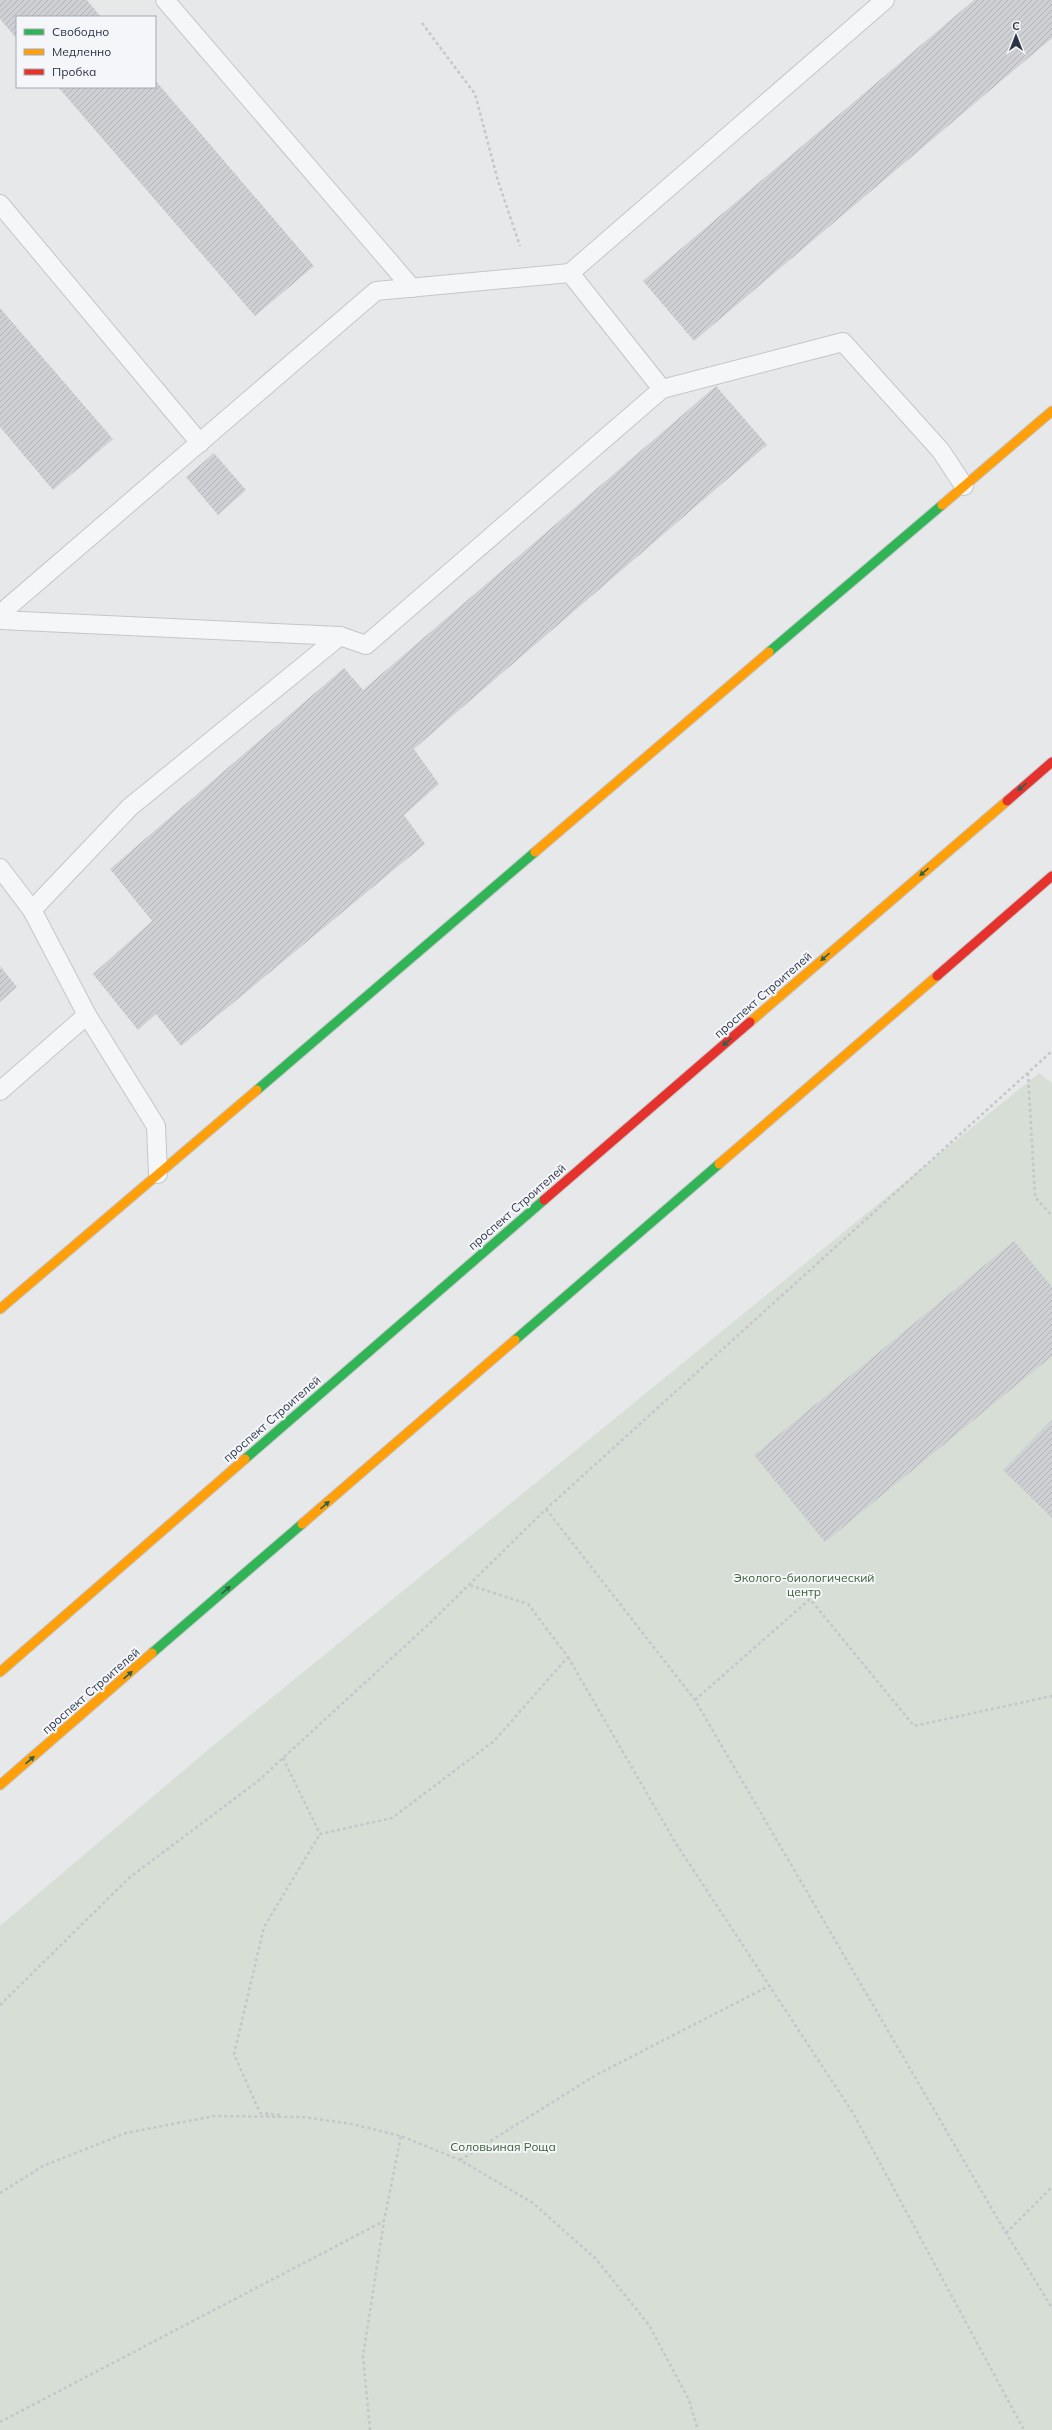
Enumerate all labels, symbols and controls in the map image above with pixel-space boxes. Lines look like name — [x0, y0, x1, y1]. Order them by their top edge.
legend — [16, 16, 156, 88]
north arrow — [996, 16, 1036, 56]
text: С — [1012, 19, 1020, 33]
text: Свободно — [52, 24, 109, 39]
text: Медленно — [52, 44, 111, 59]
text: Пробка — [52, 64, 96, 79]
one-way arrow — [1017, 783, 1028, 792]
one-way arrow — [919, 868, 929, 877]
street label: проспект Строителей — [711, 948, 815, 1041]
one-way arrow — [821, 952, 830, 961]
one-way arrow — [722, 1037, 732, 1046]
street label: проспект Строителей — [465, 1160, 569, 1253]
street label: проспект Строителей — [220, 1372, 324, 1465]
one-way arrow — [319, 1500, 330, 1509]
park label: Эколого-биологический центр — [734, 1570, 874, 1599]
one-way arrow — [221, 1585, 232, 1594]
street label: проспект Строителей — [39, 1644, 143, 1737]
one-way arrow — [123, 1670, 133, 1679]
one-way arrow — [24, 1755, 35, 1764]
park label: Соловьиная Роща — [450, 2139, 556, 2154]

